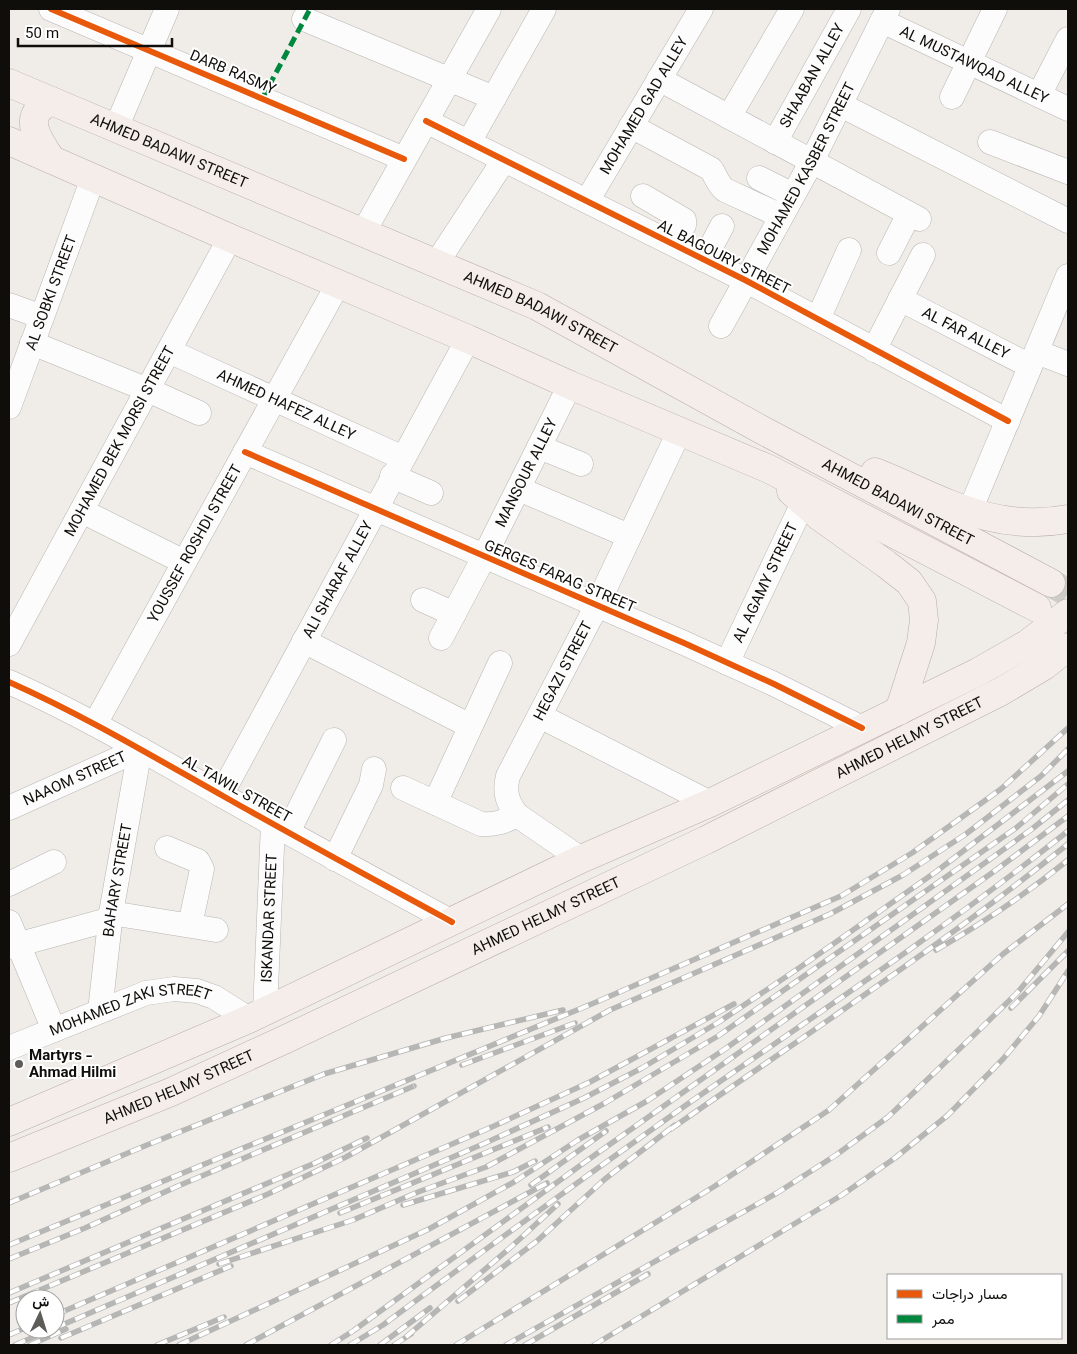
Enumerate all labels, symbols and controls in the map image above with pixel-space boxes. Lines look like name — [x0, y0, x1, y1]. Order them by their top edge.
scale bar — [18, 15, 171, 47]
street label: SHAABAN ALLEY — [775, 20, 852, 133]
street label: AL MUSTAWQAD ALLEY — [895, 21, 1052, 111]
text: 50 m — [25, 23, 59, 46]
street label: MOHAMED GAD ALLEY — [595, 33, 695, 180]
street label: DARB RASMY — [186, 45, 279, 102]
street label: MOHAMED KASBER STREET — [752, 79, 862, 260]
street label: AHMED BADAWI STREET — [86, 109, 251, 196]
street label: AL BAGOURY STREET — [653, 215, 794, 302]
street label: AL SOBKI STREET — [21, 232, 84, 354]
street label: AHMED BADAWI STREET — [460, 266, 621, 361]
street label: AL FAR ALLEY — [917, 302, 1013, 366]
street label: MOHAMED BEK MORSI STREET — [60, 342, 182, 541]
street label: AHMED HAFEZ ALLEY — [213, 364, 359, 448]
street label: MANSOUR ALLEY — [491, 415, 565, 532]
street label: AHMED BADAWI STREET — [817, 454, 977, 553]
street label: YOUSSEF ROSHDI STREET — [143, 461, 249, 628]
street label: ALI SHARAF ALLEY — [298, 517, 380, 643]
street label: AL AGAMY STREET — [728, 519, 805, 647]
street label: GERGES FARAG STREET — [480, 535, 639, 620]
street label: HEGAZI STREET — [529, 617, 600, 725]
street label: AHMED HELMY STREET — [832, 692, 988, 786]
street label: NAAOM STREET — [20, 746, 131, 813]
street label: AL TAWIL STREET — [177, 751, 295, 830]
street label: BAHARY STREET — [98, 822, 140, 938]
street label: ISKANDAR STREET — [256, 853, 285, 983]
street label: AHMED HELMY STREET — [468, 872, 625, 962]
street label: MOHAMED ZAKI STREET — [46, 979, 214, 1044]
place label: Martyrs - Ahmad Hilmi — [29, 1045, 116, 1085]
street label: AHMED HELMY STREET — [100, 1045, 259, 1131]
marker: Martyrs - Ahmad Hilmi — [13, 1058, 25, 1070]
legend — [887, 1274, 1062, 1339]
text: مسار دراجات — [932, 1284, 1008, 1307]
north arrow — [15, 1289, 65, 1339]
text: ش — [32, 1291, 50, 1315]
text: ممر — [931, 1309, 954, 1332]

